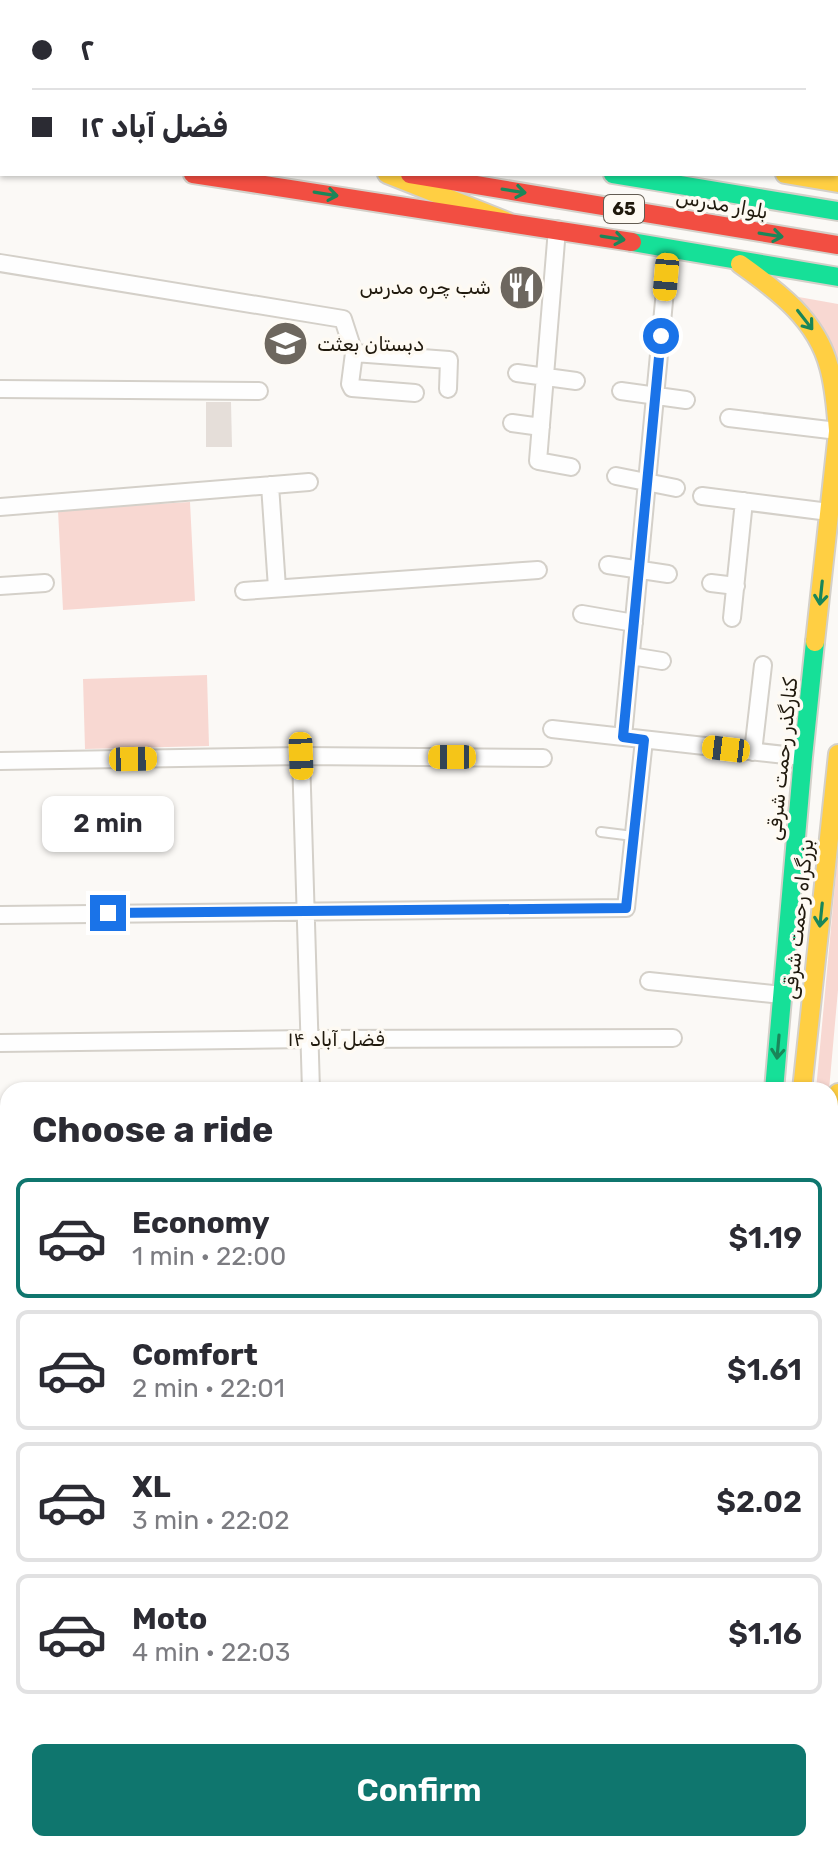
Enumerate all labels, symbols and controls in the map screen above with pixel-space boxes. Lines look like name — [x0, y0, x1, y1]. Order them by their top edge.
text: ۲ — [80, 32, 95, 68]
text: فضل آباد ۱۲ — [80, 109, 228, 145]
one-way arrow — [501, 184, 527, 199]
street label: بلوار مدرس — [674, 184, 770, 224]
one-way arrow — [313, 187, 338, 202]
road number: 65 — [604, 195, 644, 223]
one-way arrow — [758, 228, 783, 243]
one-way arrow — [600, 232, 625, 247]
car — [652, 252, 680, 302]
restaurant icon: شب چره مدرس — [498, 263, 546, 311]
place label: شب چره مدرس — [360, 275, 491, 299]
one-way arrow — [797, 309, 814, 330]
route start — [643, 318, 679, 354]
school or university icon: دبستان بعثت — [262, 320, 310, 368]
place label: دبستان بعثت — [317, 332, 424, 356]
one-way arrow — [813, 579, 828, 606]
street label: کنارگذر رحمت شرقی — [761, 676, 803, 842]
car — [288, 732, 314, 780]
car — [701, 734, 751, 764]
car — [428, 745, 476, 769]
car — [109, 747, 157, 771]
callout: 2 min — [42, 797, 174, 853]
text: 2 min — [73, 808, 143, 839]
street label: بزرگراه رحمت شرقی — [778, 838, 818, 1000]
route end — [90, 895, 126, 931]
one-way arrow — [813, 901, 828, 928]
street label: فضل آباد ۱۴ — [287, 1027, 385, 1051]
one-way arrow — [770, 1033, 785, 1060]
text: Choose a ride — [32, 1108, 273, 1151]
icon: car — [36, 1202, 108, 1274]
text: Economy — [132, 1205, 270, 1241]
text: $1.19 — [728, 1220, 802, 1256]
text: 1 min · 22:00 — [132, 1241, 286, 1272]
icon: car — [36, 1334, 108, 1406]
text: Comfort — [132, 1337, 258, 1373]
text: $1.61 — [727, 1352, 802, 1388]
text: 2 min · 22:01 — [132, 1373, 285, 1404]
icon: car — [36, 1466, 108, 1538]
text: XL — [132, 1469, 171, 1505]
text: $2.02 — [716, 1484, 802, 1520]
text: 3 min · 22:02 — [132, 1505, 289, 1536]
icon: car — [36, 1598, 108, 1670]
text: Moto — [132, 1601, 207, 1637]
text: $1.16 — [728, 1616, 802, 1652]
text: 4 min · 22:03 — [132, 1637, 290, 1668]
button: Confirm — [32, 1744, 806, 1836]

